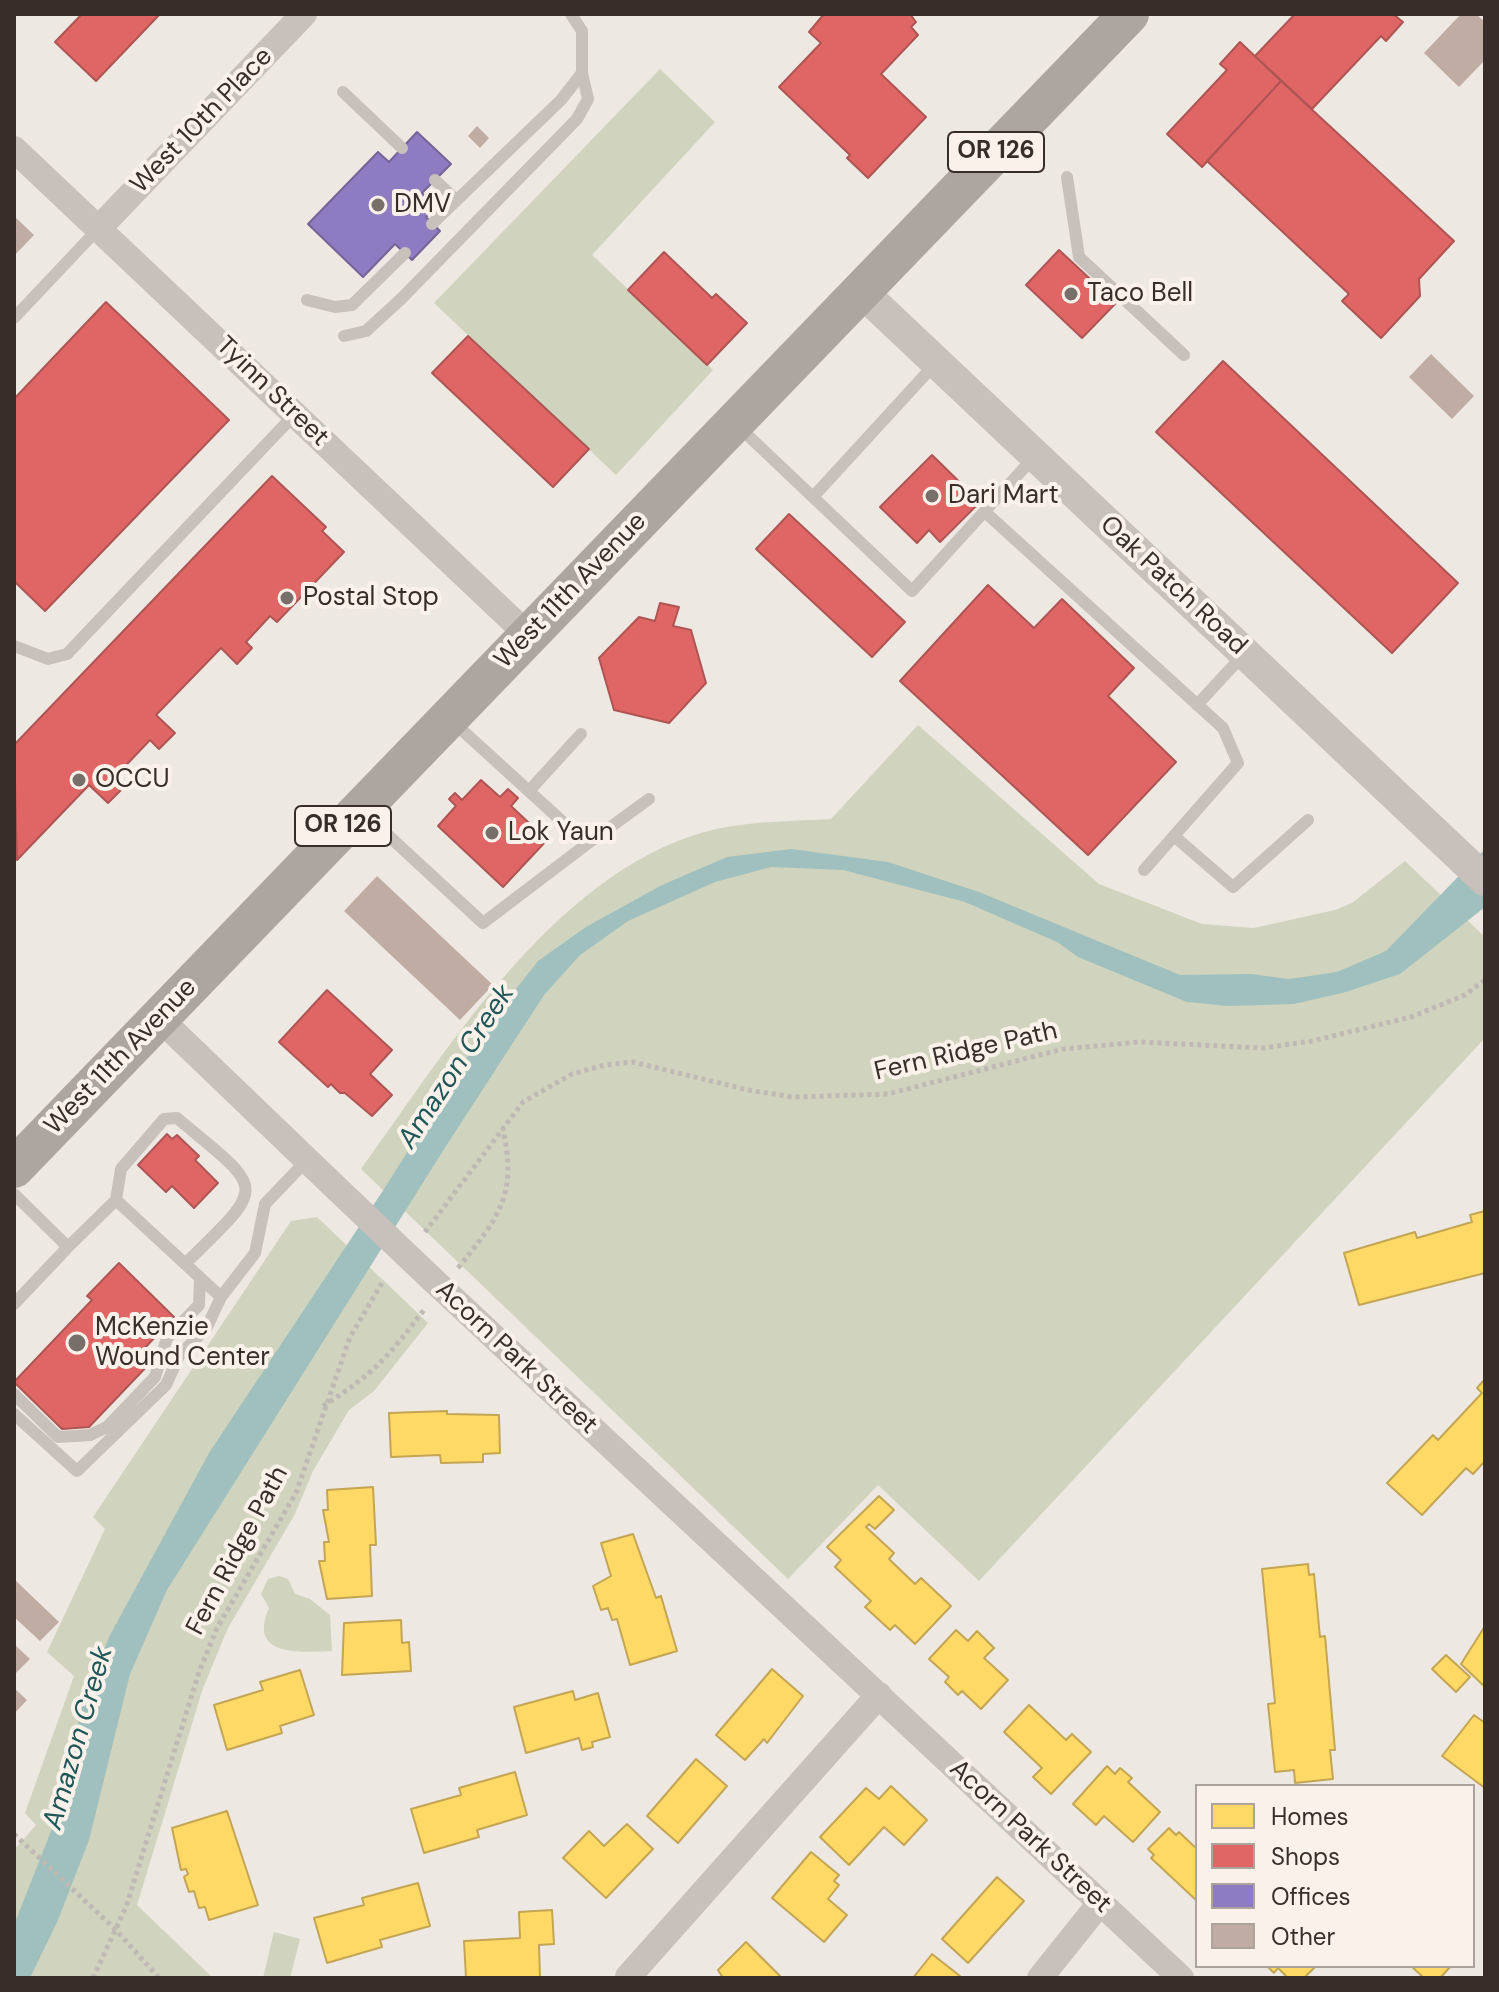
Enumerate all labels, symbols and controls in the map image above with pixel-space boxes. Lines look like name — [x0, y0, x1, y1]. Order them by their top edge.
street label: West 10th Place — [125, 42, 279, 200]
road number: OR 126 — [948, 132, 1044, 172]
place label: DMV — [394, 189, 451, 221]
marker: DMV — [369, 196, 387, 214]
place label: Taco Bell — [1087, 278, 1193, 310]
marker: Taco Bell — [1062, 285, 1080, 303]
street label: Tyinn Street — [209, 331, 335, 453]
place label: Dari Mart — [948, 480, 1059, 512]
marker: Dari Mart — [923, 487, 941, 505]
street label: West 11th Avenue — [489, 506, 653, 676]
street label: Oak Patch Road — [1093, 510, 1253, 662]
place label: Postal Stop — [303, 582, 439, 614]
marker: Postal Stop — [278, 589, 296, 607]
place label: OCCU — [95, 764, 169, 796]
marker: OCCU — [70, 771, 88, 789]
road number: OR 126 — [295, 806, 391, 846]
place label: Lok Yaun — [508, 817, 614, 849]
marker: Lok Yaun — [483, 824, 501, 842]
street label: West 11th Avenue — [39, 972, 203, 1142]
water label: Amazon Creek — [391, 979, 523, 1155]
street label: Fern Ridge Path — [872, 1016, 1060, 1088]
street label: Acorn Park Street — [428, 1275, 604, 1441]
place label: McKenzie Wound Center — [95, 1312, 270, 1374]
marker: McKenzie Wound Center — [66, 1332, 88, 1354]
street label: Fern Ridge Path — [180, 1461, 296, 1641]
water label: Amazon Creek — [37, 1643, 121, 1833]
street label: Acorn Park Street — [942, 1754, 1118, 1920]
legend — [1195, 1784, 1475, 1968]
text: Homes — [1271, 1801, 1349, 1832]
text: Shops — [1271, 1841, 1340, 1872]
text: Offices — [1271, 1881, 1351, 1912]
text: Other — [1271, 1921, 1335, 1952]

